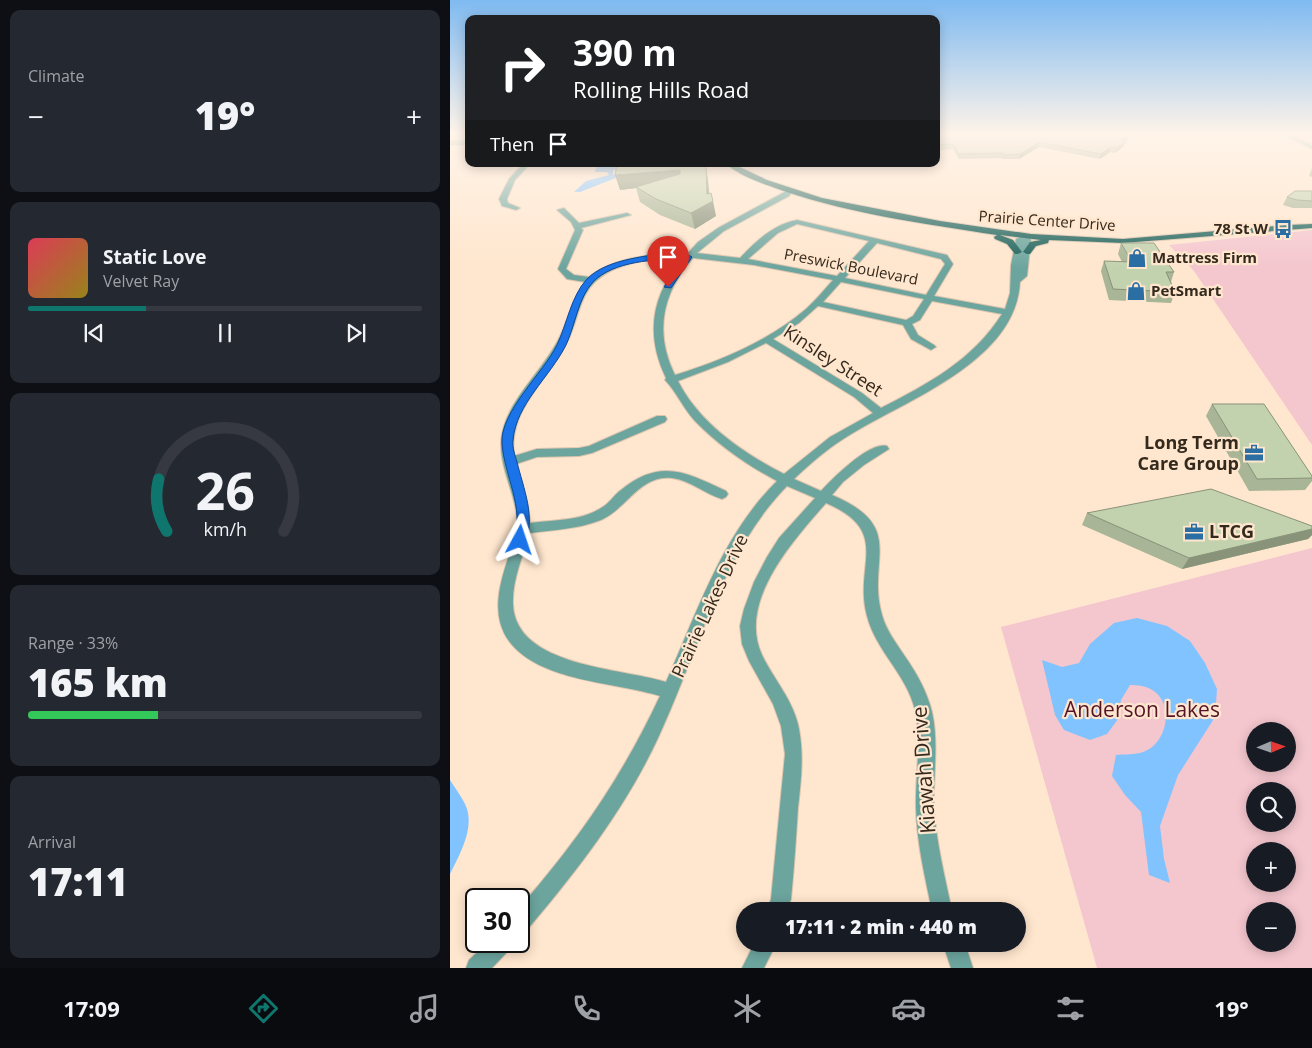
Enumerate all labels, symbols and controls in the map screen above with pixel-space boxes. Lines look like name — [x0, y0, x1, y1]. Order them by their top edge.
text: 390 m — [573, 29, 677, 76]
icon: right — [490, 35, 555, 100]
text: Climate — [28, 65, 85, 87]
text: Rolling Hills Road — [573, 74, 749, 104]
text: 19° — [195, 89, 255, 141]
text: − — [28, 97, 44, 135]
text: + — [406, 97, 422, 135]
icon: arrive — [544, 130, 572, 158]
text: Then — [490, 131, 534, 157]
street label: Prairie Center Drive — [978, 205, 1116, 235]
place label: 78 St W — [1214, 218, 1268, 238]
bus stop icon: 78 St W — [1272, 218, 1294, 240]
pin — [647, 236, 689, 287]
icon: arrive — [654, 243, 682, 271]
street label: Preswick Boulevard — [782, 243, 920, 289]
text: Static Love — [103, 244, 206, 270]
shop icon: Mattress Firm — [1126, 247, 1148, 269]
place label: Mattress Firm — [1152, 247, 1257, 267]
text: Velvet Ray — [103, 270, 179, 292]
shop icon: PetSmart — [1125, 280, 1147, 302]
place label: PetSmart — [1151, 280, 1222, 300]
icon: previous — [80, 319, 108, 347]
icon: pause — [211, 319, 239, 347]
icon: next — [342, 319, 370, 347]
street label: Kinsley Street — [779, 319, 888, 401]
place label: Long Term Care Group — [1138, 430, 1239, 475]
office icon: Long Term Care Group — [1243, 442, 1265, 464]
text: 26 — [195, 454, 255, 525]
position arrow — [493, 513, 545, 565]
text: km/h — [203, 517, 247, 541]
place label: LTCG — [1209, 519, 1254, 543]
office icon: LTCG — [1183, 521, 1205, 543]
street label: Prairie Lakes Drive — [665, 530, 753, 681]
text: Range · 33% — [28, 632, 118, 654]
text: 165 km — [28, 656, 168, 708]
park label: Anderson Lakes — [1064, 695, 1220, 723]
street label: Kiawah Drive — [905, 705, 941, 835]
north arrow — [1246, 722, 1296, 772]
map controls — [1246, 722, 1296, 952]
button: search — [1246, 782, 1296, 832]
text: Arrival — [28, 831, 76, 853]
button: + — [1246, 842, 1296, 892]
text: 17:11 — [28, 855, 128, 907]
speed limit sign: 30 — [465, 888, 530, 953]
button: − — [1246, 902, 1296, 952]
text: 17:11 · 2 min · 440 m — [785, 914, 977, 940]
icon: directions — [246, 991, 281, 1026]
icon: music — [407, 991, 442, 1026]
icon: phone — [569, 991, 604, 1026]
icon: climate — [730, 991, 765, 1026]
icon: car — [891, 991, 926, 1026]
icon: filters — [1053, 991, 1088, 1026]
text: 17:09 — [63, 993, 120, 1023]
text: 19° — [1214, 993, 1249, 1023]

